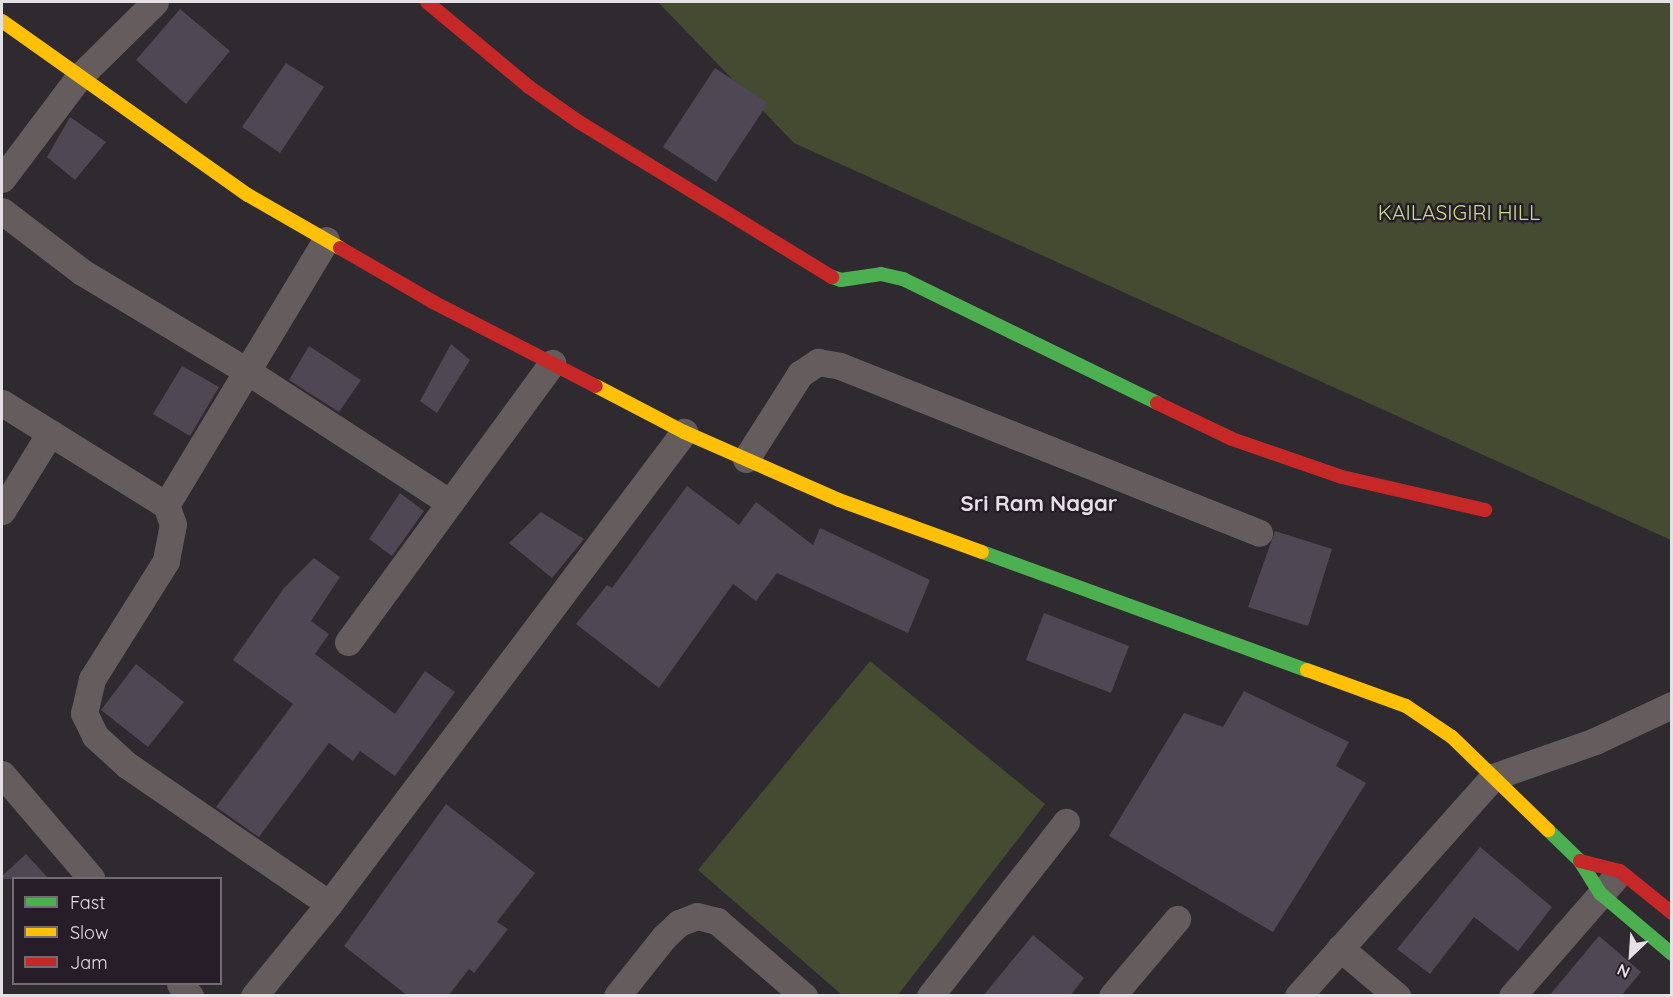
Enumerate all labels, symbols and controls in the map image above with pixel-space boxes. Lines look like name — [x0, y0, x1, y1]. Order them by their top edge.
park label: KAILASIGIRI HILL — [1378, 199, 1540, 225]
district label: Sri Ram Nagar — [961, 491, 1117, 517]
legend — [12, 877, 222, 985]
text: Fast — [70, 891, 105, 914]
text: Slow — [70, 921, 108, 944]
north arrow — [1601, 925, 1661, 985]
text: Jam — [70, 951, 108, 974]
text: N — [1614, 960, 1633, 983]

